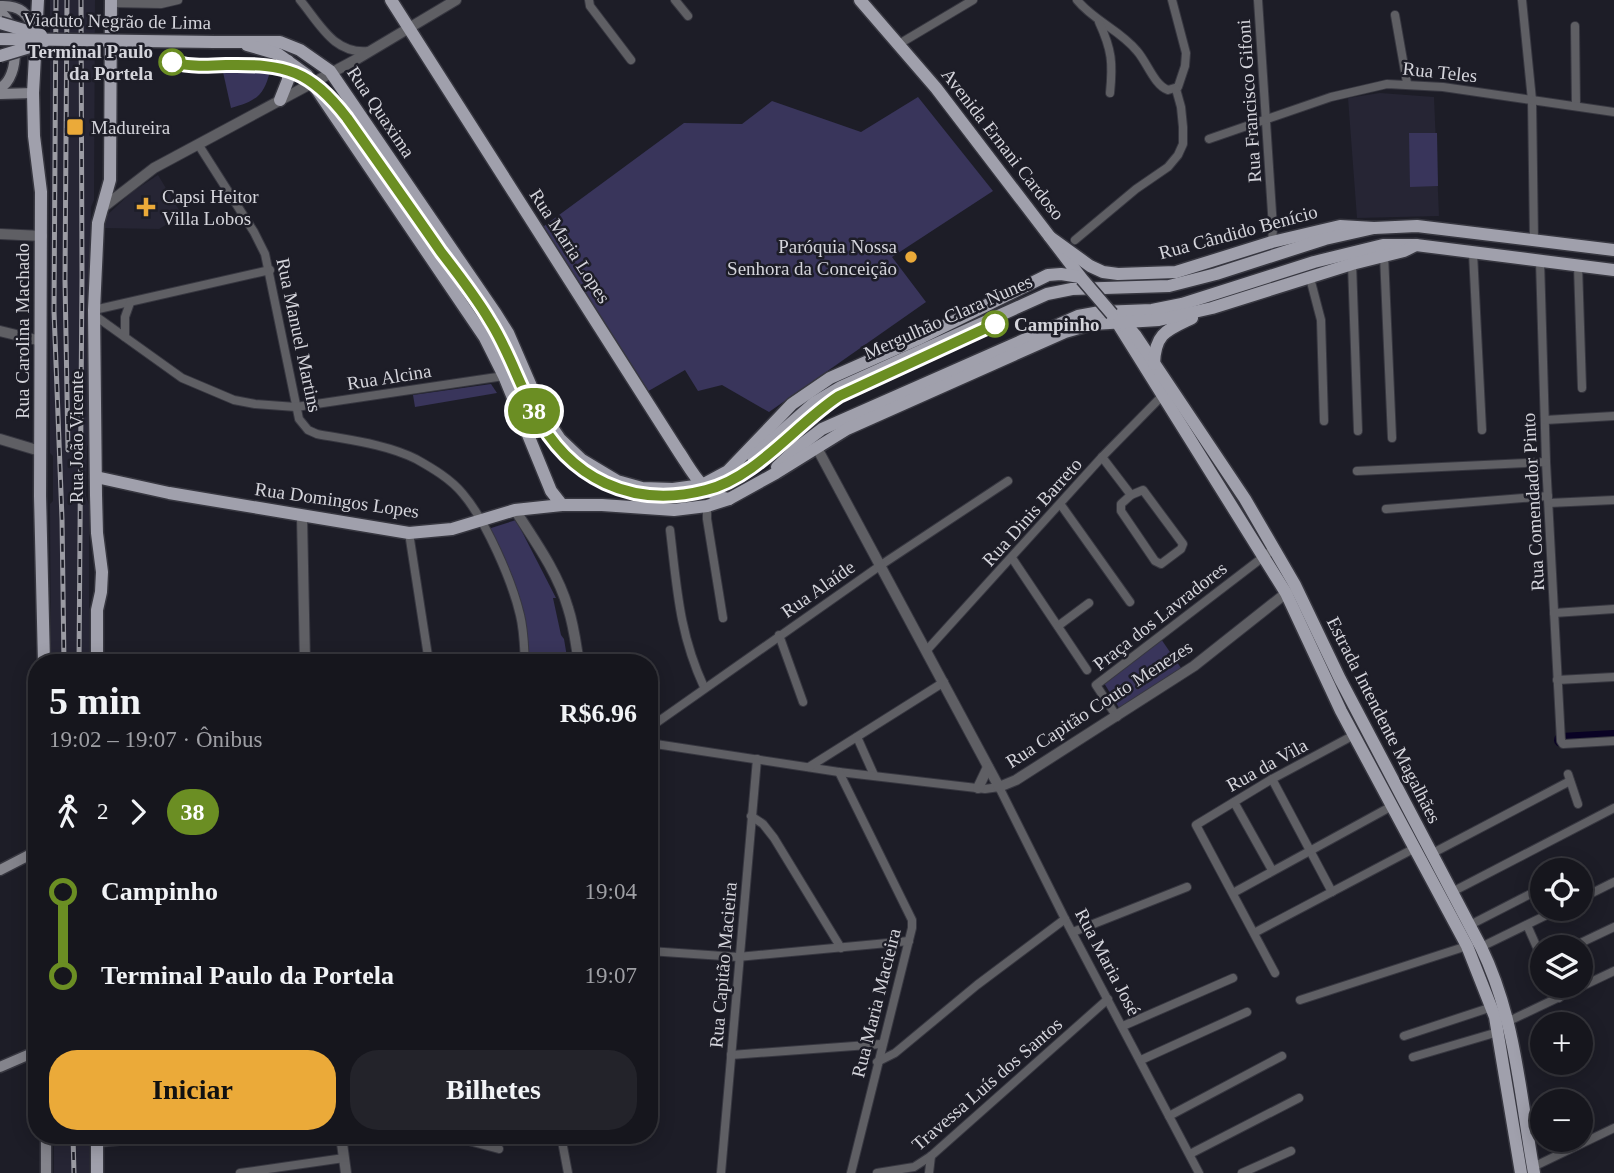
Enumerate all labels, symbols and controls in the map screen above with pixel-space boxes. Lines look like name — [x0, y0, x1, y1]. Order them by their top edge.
street label: Viaduto Negrão de Lima — [23, 9, 212, 33]
street label: Rua Francisco Gifoni — [1233, 19, 1265, 183]
place label: Terminal Paulo da Portela — [28, 41, 153, 84]
marker: Terminal Paulo da Portela — [159, 49, 185, 75]
street label: Rua Teles — [1402, 58, 1478, 86]
street label: Rua Quaxima — [343, 63, 419, 162]
street label: Avenida Ernani Cardoso — [937, 64, 1069, 224]
marker: Madureira — [65, 117, 85, 137]
place label: Madureira — [91, 117, 171, 138]
street label: Rua Maria Lopes — [525, 185, 615, 307]
place label: Capsi Heitor Villa Lobos — [162, 186, 259, 229]
marker: Capsi Heitor Villa Lobos — [136, 197, 156, 217]
street label: Rua Cândido Benício — [1156, 201, 1320, 263]
place label: Paróquia Nossa Senhora da Conceição — [727, 236, 898, 279]
street label: Rua Carolina Machado — [12, 243, 33, 419]
marker: Paróquia Nossa Senhora da Conceição — [903, 249, 919, 265]
street label: Rua Manuel Martins — [272, 256, 326, 414]
street label: Mergulhão Clara Nunes — [860, 270, 1036, 364]
marker: Campinho — [982, 311, 1008, 337]
place label: Campinho — [1014, 314, 1100, 335]
street label: Rua Alcina — [345, 360, 433, 394]
street label: Rua João Vicente — [66, 371, 87, 503]
line badge: 38 — [503, 388, 566, 434]
text: 38 — [522, 398, 546, 424]
street label: Rua Comendador Pinto — [1518, 412, 1548, 592]
street label: Rua Dinis Barreto — [978, 454, 1086, 570]
street label: Rua Domingos Lopes — [253, 478, 421, 522]
street label: Rua Alaíde — [777, 556, 859, 622]
street label: Praça dos Lavradores — [1089, 557, 1231, 675]
street label: Estrada Intendente Magalhães — [1323, 613, 1445, 827]
street label: Rua Capitão Couto Menezes — [1002, 636, 1196, 772]
text: 5 min — [49, 680, 141, 722]
text: R$6.96 — [560, 699, 637, 728]
text: 19:02 – 19:07 · Ônibus — [49, 727, 262, 752]
street label: Rua da Vila — [1223, 734, 1312, 796]
icon: walk — [49, 793, 87, 831]
icon: forward — [119, 793, 157, 831]
text: 2 — [97, 799, 109, 824]
text: 38 — [181, 799, 205, 825]
map controls — [1530, 858, 1593, 1152]
button: locate — [1530, 858, 1593, 921]
text: Campinho — [101, 877, 218, 906]
text: 19:04 — [585, 879, 637, 904]
street label: Rua Capitão Macieira — [705, 880, 741, 1049]
street label: Rua Maria José — [1071, 905, 1145, 1019]
street label: Rua Maria Macieira — [847, 926, 905, 1080]
button: layers — [1530, 935, 1593, 998]
text: Terminal Paulo da Portela — [101, 961, 394, 990]
text: 19:07 — [585, 963, 637, 988]
button: + — [1530, 1012, 1593, 1075]
street label: Travessa Luís dos Santos — [908, 1013, 1066, 1155]
button: Iniciar — [49, 1050, 336, 1130]
button: Bilhetes — [350, 1050, 637, 1130]
button: − — [1530, 1089, 1593, 1152]

